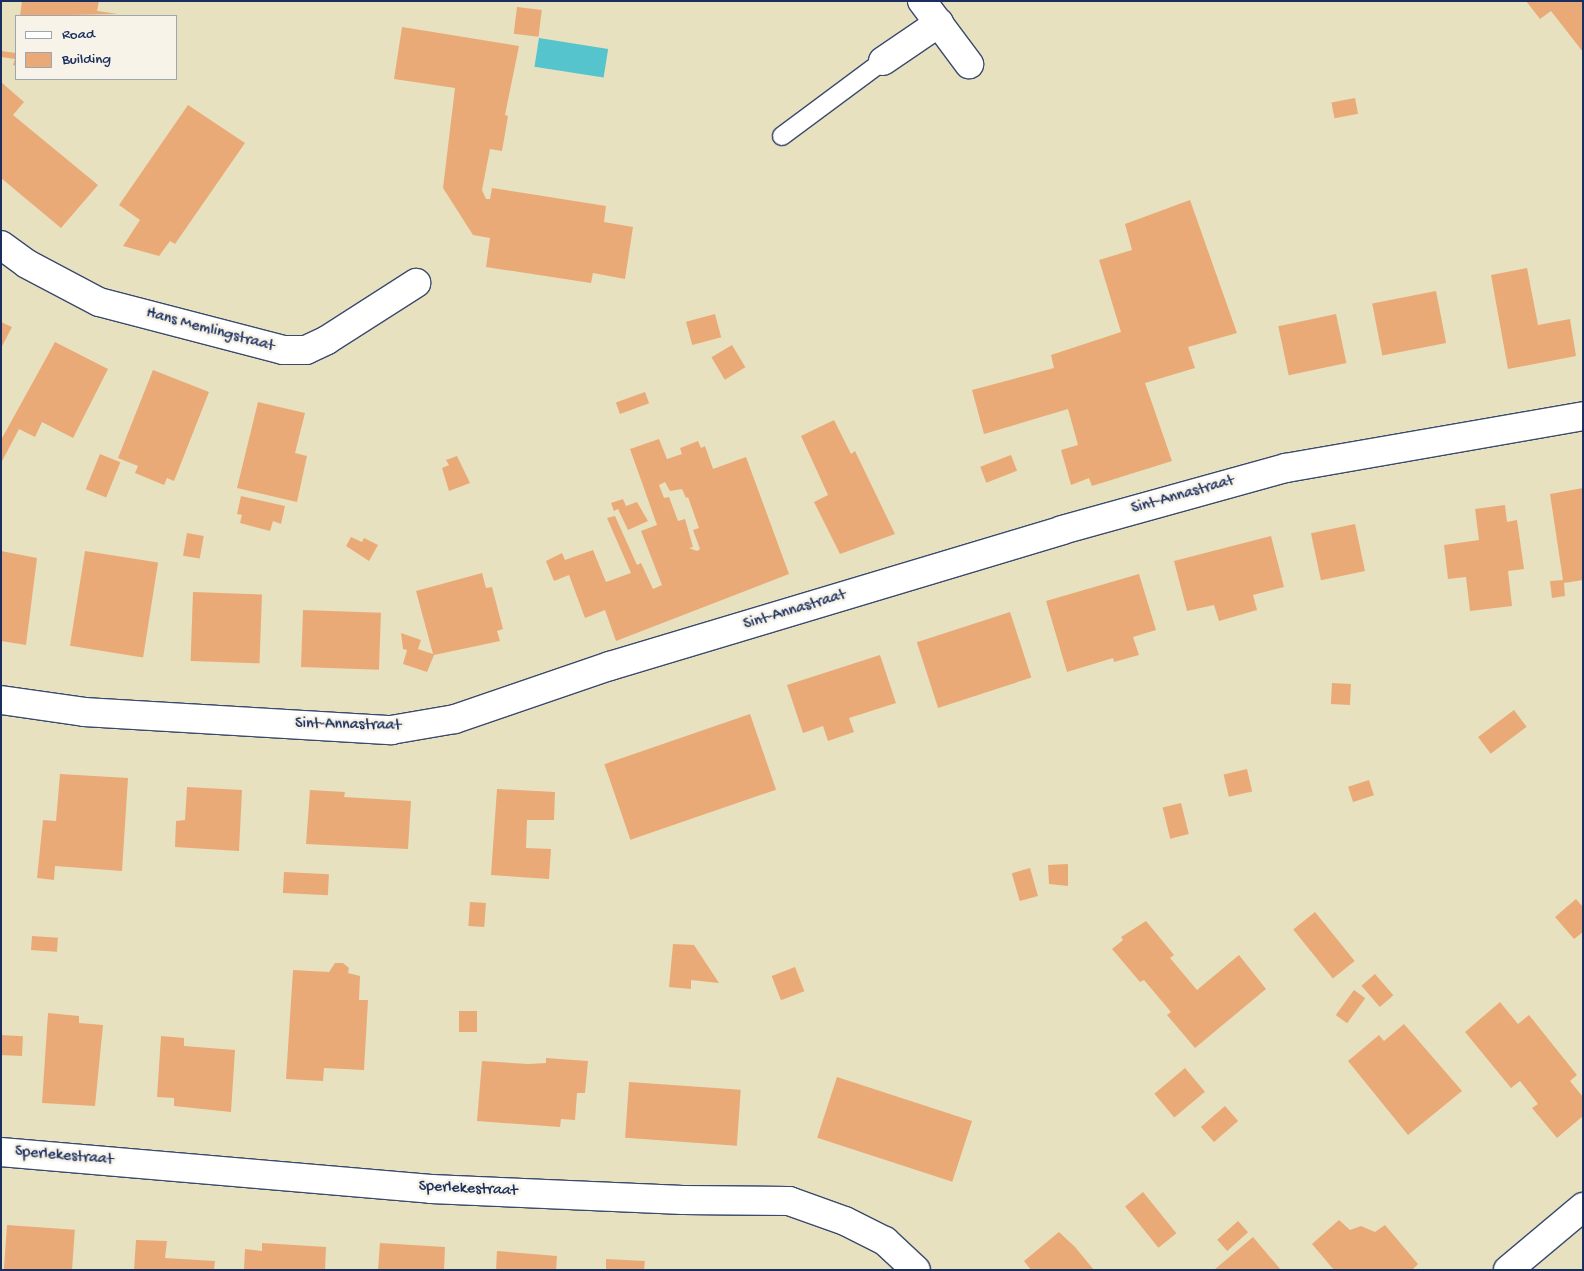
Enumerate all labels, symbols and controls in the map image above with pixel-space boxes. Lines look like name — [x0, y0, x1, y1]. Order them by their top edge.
legend — [15, 15, 178, 80]
text: Road — [62, 26, 95, 44]
text: Building — [62, 51, 111, 69]
street label: Hans Memlingstraat — [144, 305, 276, 357]
street label: Sint-Annastraat — [1129, 472, 1237, 520]
street label: Sint-Annastraat — [742, 586, 848, 636]
street label: Sint-Annastraat — [295, 715, 401, 737]
street label: Sperlekestraat — [14, 1143, 114, 1171]
street label: Sperlekestraat — [418, 1178, 518, 1202]

